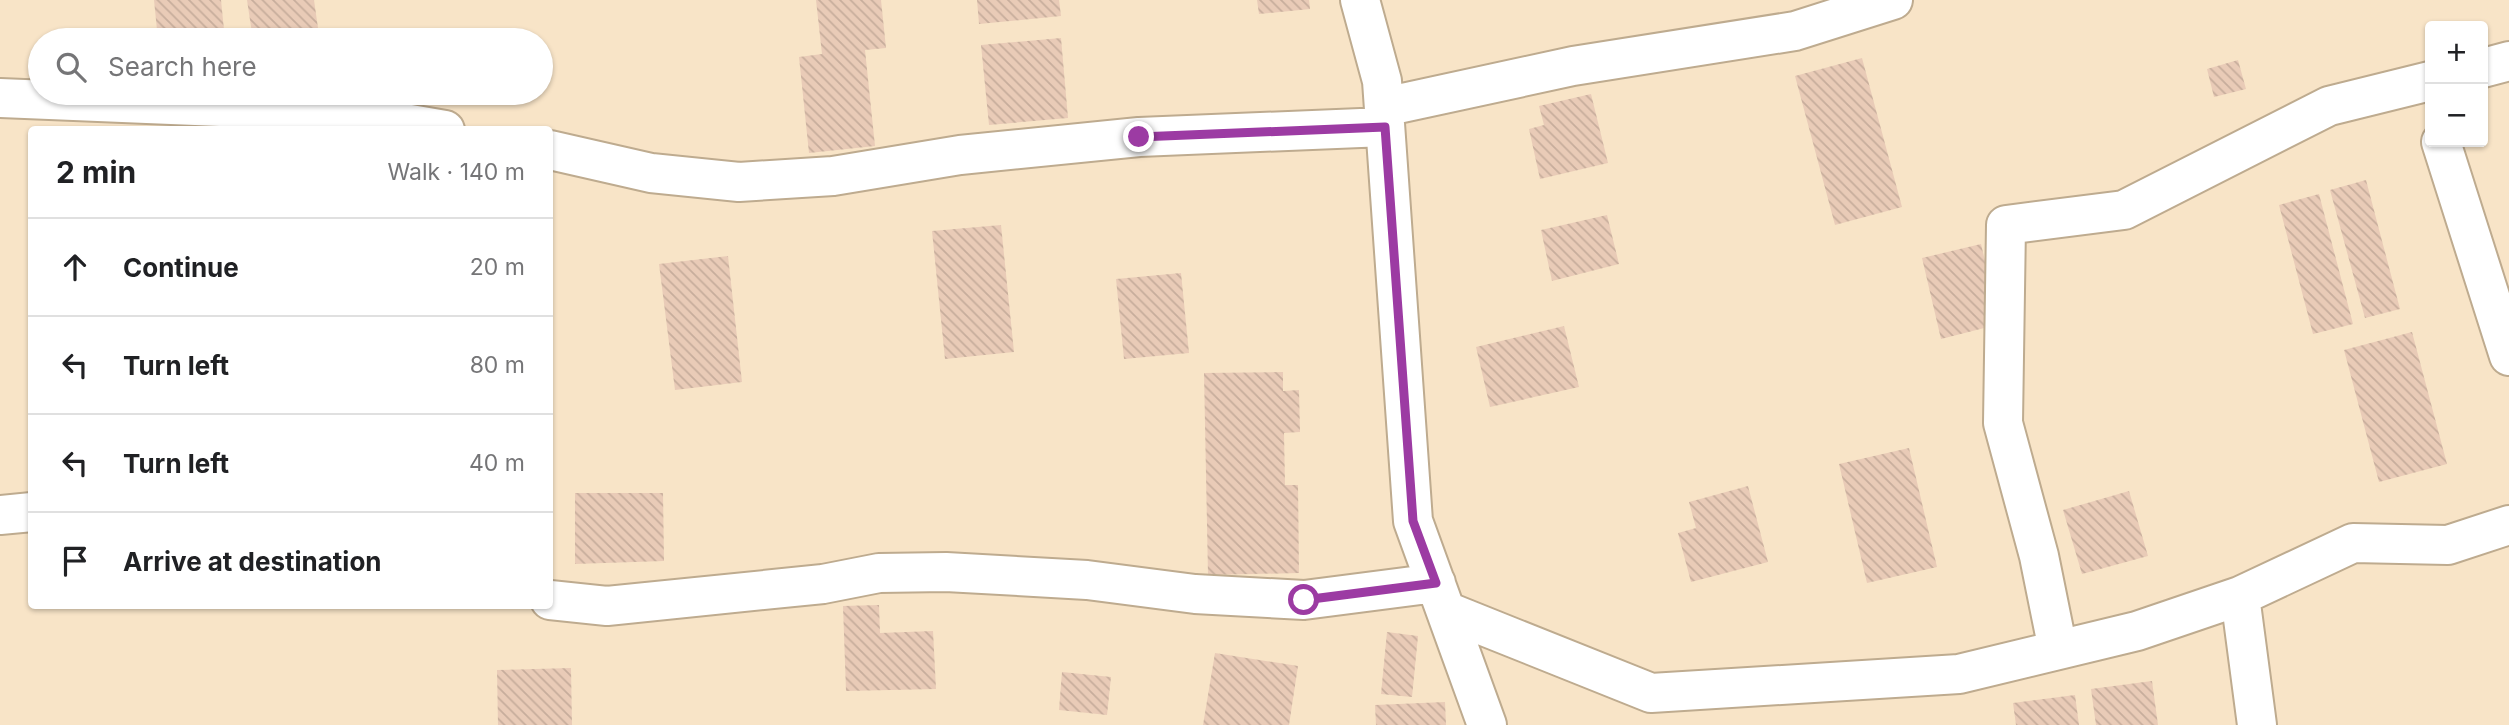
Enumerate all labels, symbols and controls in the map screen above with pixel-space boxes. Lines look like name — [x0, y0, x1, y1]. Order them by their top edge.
map controls — [2425, 21, 2488, 147]
button: + — [2425, 21, 2488, 84]
search box — [28, 28, 553, 105]
icon: search — [52, 48, 90, 86]
text: Search here — [108, 51, 257, 82]
button: − — [2425, 84, 2488, 147]
route end — [1123, 121, 1154, 152]
text: 2 min — [56, 154, 136, 190]
text: Walk · 140 m — [387, 158, 525, 186]
icon: ahead — [56, 248, 94, 286]
text: Continue — [123, 252, 239, 283]
text: 20 m — [470, 253, 525, 281]
icon: left — [56, 346, 94, 384]
text: Turn left — [123, 350, 229, 381]
text: 80 m — [470, 351, 525, 379]
icon: left — [56, 444, 94, 482]
text: Turn left — [123, 448, 229, 479]
text: 40 m — [469, 449, 525, 477]
icon: arrive — [56, 542, 94, 580]
text: Arrive at destination — [123, 546, 382, 577]
route start — [1288, 584, 1319, 615]

